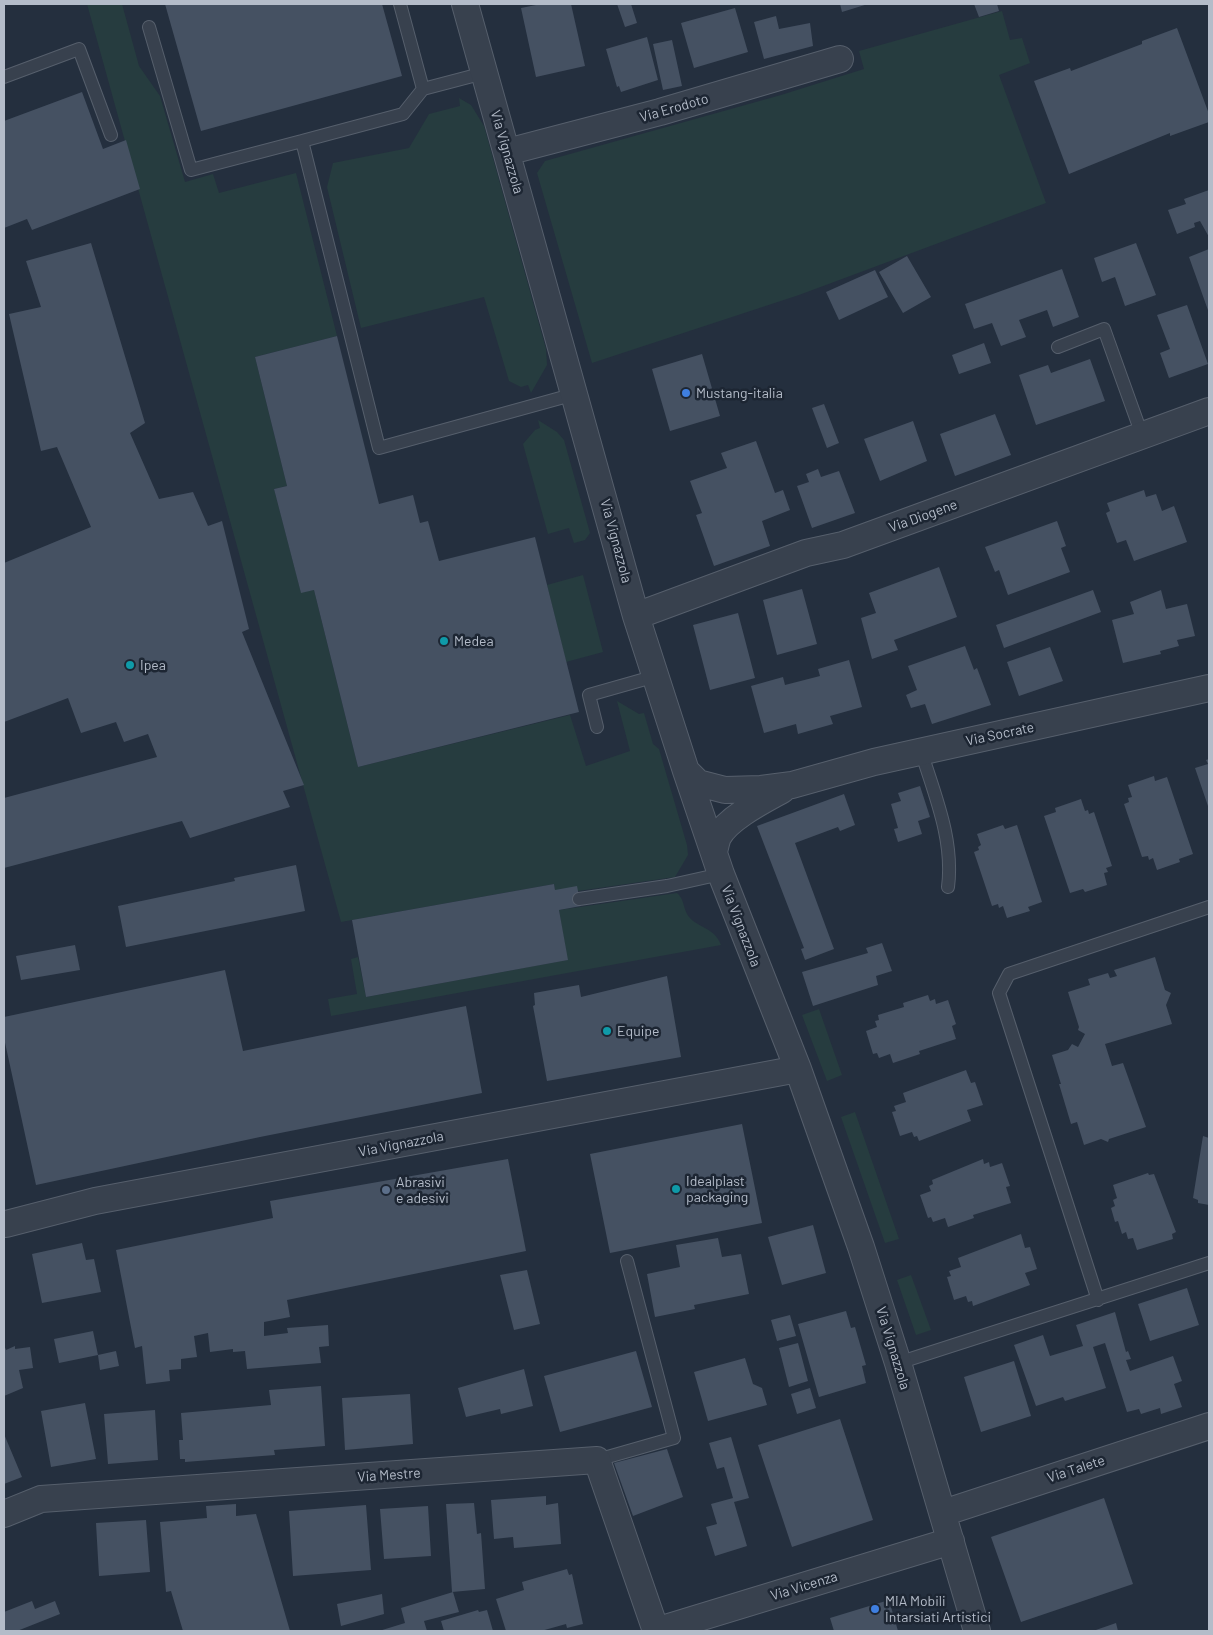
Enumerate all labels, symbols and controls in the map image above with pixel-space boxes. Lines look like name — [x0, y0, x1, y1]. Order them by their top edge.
street label: Via Erodoto — [638, 90, 710, 126]
street label: Via Vignazzola — [487, 108, 527, 196]
place label: Mustang-italia — [696, 385, 783, 401]
marker: Mustang-italia — [680, 387, 692, 399]
street label: Via Diogene — [887, 496, 959, 536]
street label: Via Vignazzola — [597, 497, 635, 585]
place label: Medea — [454, 633, 494, 649]
marker: Medea — [438, 635, 450, 647]
place label: Ipea — [140, 657, 166, 673]
marker: Ipea — [124, 659, 136, 671]
street label: Via Socrate — [964, 719, 1036, 749]
street label: Via Vignazzola — [718, 883, 764, 969]
place label: Equipe — [617, 1023, 659, 1039]
marker: Equipe — [601, 1025, 613, 1037]
street label: Via Vignazzola — [357, 1128, 445, 1160]
place label: Idealplast packaging — [686, 1173, 748, 1206]
place label: Abrasivi e adesivi — [396, 1174, 449, 1206]
marker: Idealplast packaging — [670, 1183, 682, 1195]
marker: Abrasivi e adesivi — [380, 1184, 392, 1196]
street label: Via Vignazzola — [872, 1304, 914, 1392]
street label: Via Talete — [1045, 1452, 1107, 1486]
street label: Via Mestre — [357, 1464, 421, 1486]
street label: Via Vicenza — [768, 1568, 840, 1604]
place label: MIA Mobili Intarsiati Artistici — [885, 1593, 991, 1625]
marker: MIA Mobili Intarsiati Artistici — [869, 1603, 881, 1615]

